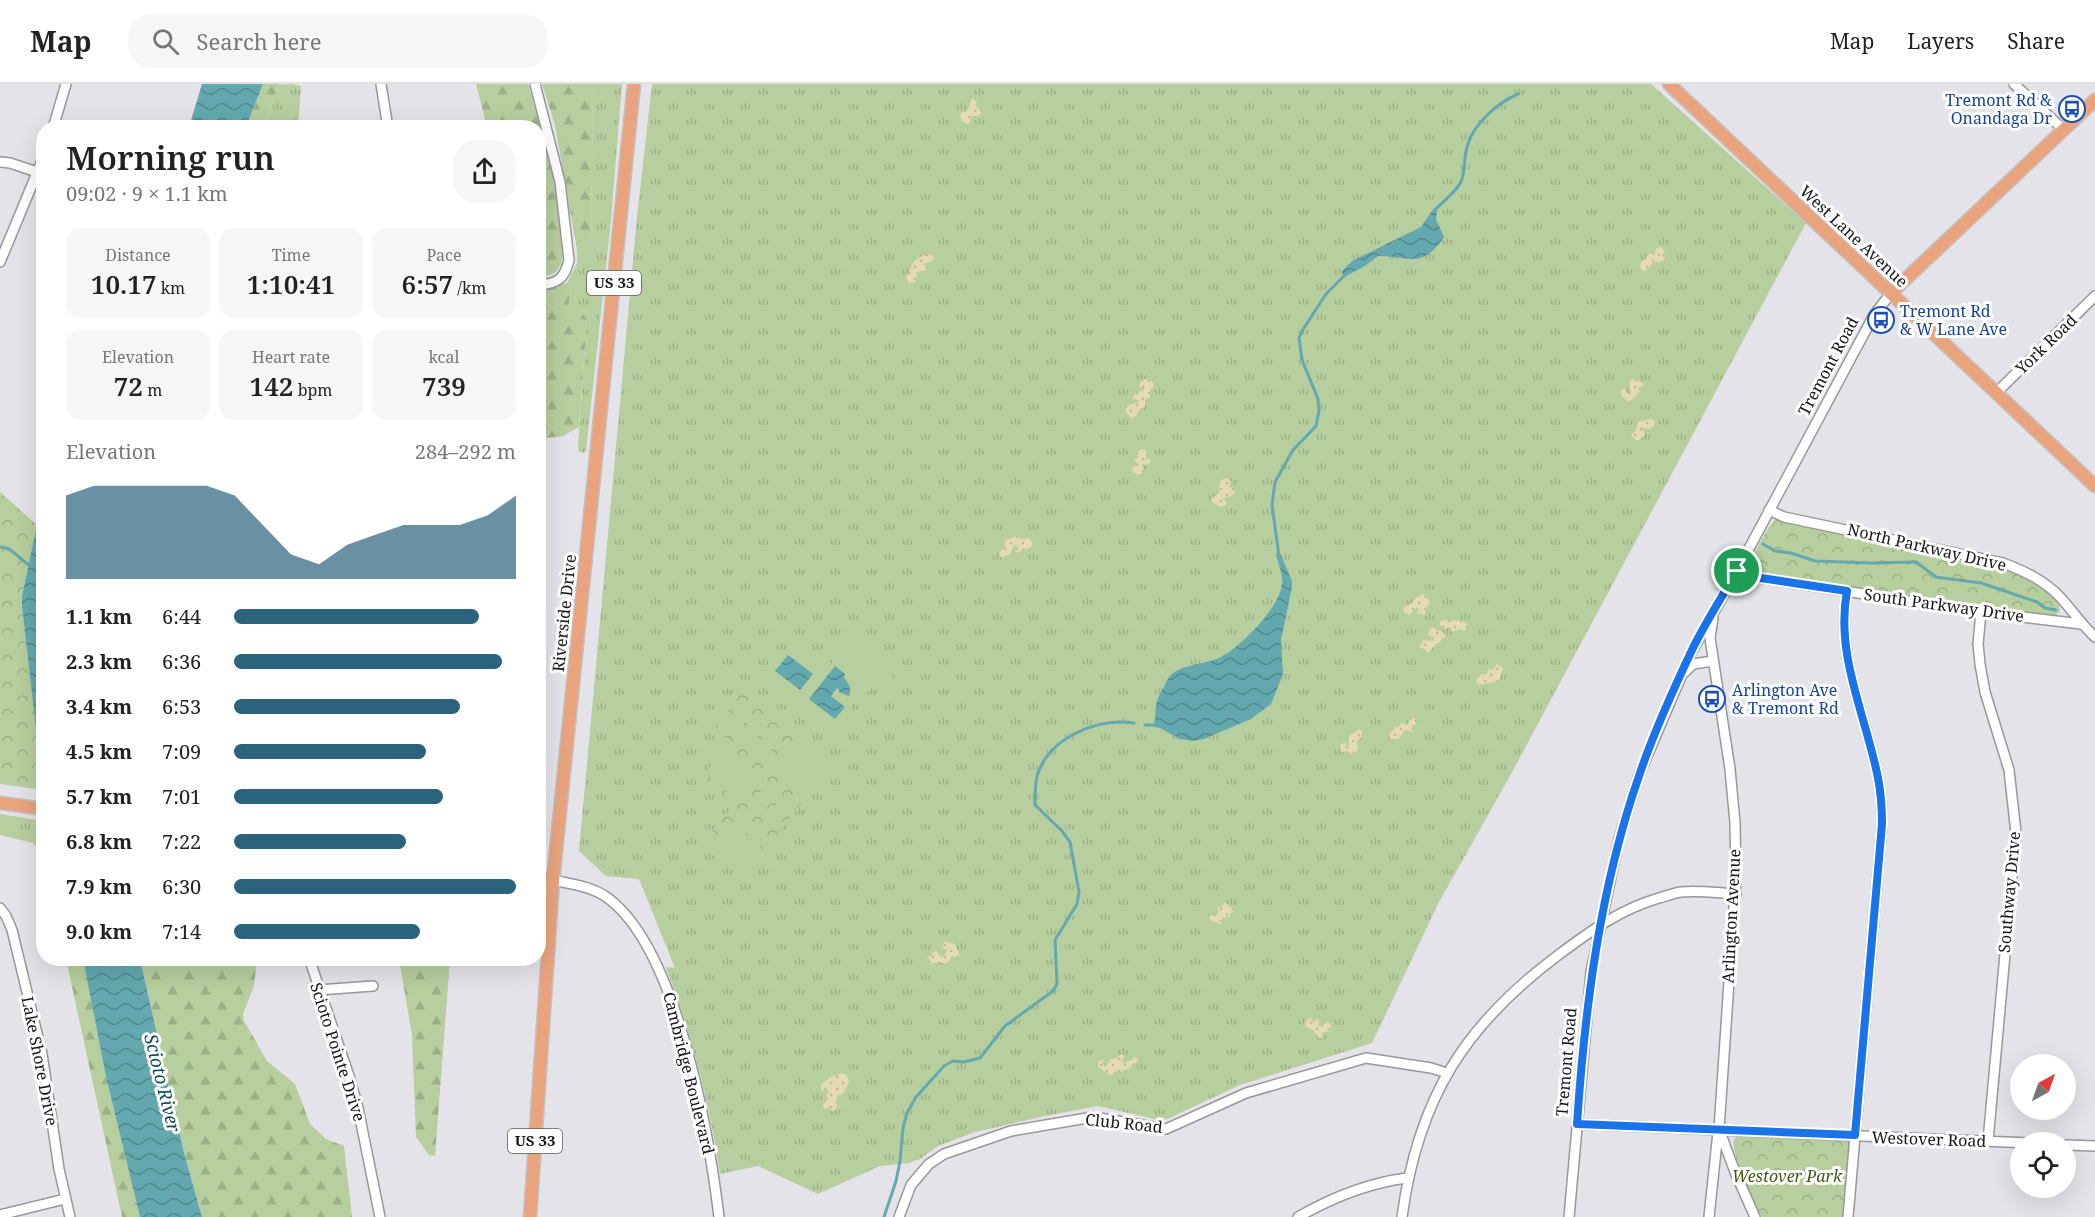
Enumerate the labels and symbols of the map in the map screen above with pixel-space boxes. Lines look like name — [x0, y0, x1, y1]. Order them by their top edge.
place label: Tremont Rd & Onandaga Dr — [1945, 89, 2052, 129]
bus stop icon: Tremont Rd & Onandaga Dr — [2057, 94, 2087, 124]
street label: West Lane Avenue — [1795, 180, 1913, 292]
road number: US 33 — [587, 271, 641, 295]
place label: Tremont Rd & W Lane Ave — [1900, 300, 2007, 340]
bus stop icon: Tremont Rd & W Lane Ave — [1866, 305, 1896, 335]
street label: York Road — [2010, 309, 2082, 380]
street label: Tremont Road — [1793, 313, 1863, 419]
street label: North Parkway Drive — [1845, 518, 2009, 576]
pin — [1711, 545, 1762, 596]
street label: Riverside Drive — [547, 553, 581, 673]
street label: South Parkway Drive — [1863, 583, 2025, 627]
place label: Arlington Ave & Tremont Rd — [1732, 679, 1839, 719]
bus stop icon: Arlington Ave & Tremont Rd — [1697, 684, 1727, 714]
street label: Southway Drive — [1993, 830, 2025, 954]
street label: Arlington Avenue — [1716, 848, 1746, 984]
street label: Scioto Pointe Drive — [305, 980, 371, 1124]
street label: Cambridge Boulevard — [658, 990, 720, 1157]
street label: Lake Shore Drive — [17, 995, 63, 1127]
street label: Tremont Road — [1550, 1007, 1582, 1117]
water label: Scioto River — [139, 1031, 187, 1135]
north arrow — [2010, 1054, 2076, 1120]
street label: Club Road — [1084, 1108, 1164, 1138]
street label: Westover Road — [1871, 1126, 1987, 1152]
road number: US 33 — [508, 1129, 562, 1153]
park label: Westover Park — [1732, 1165, 1843, 1187]

